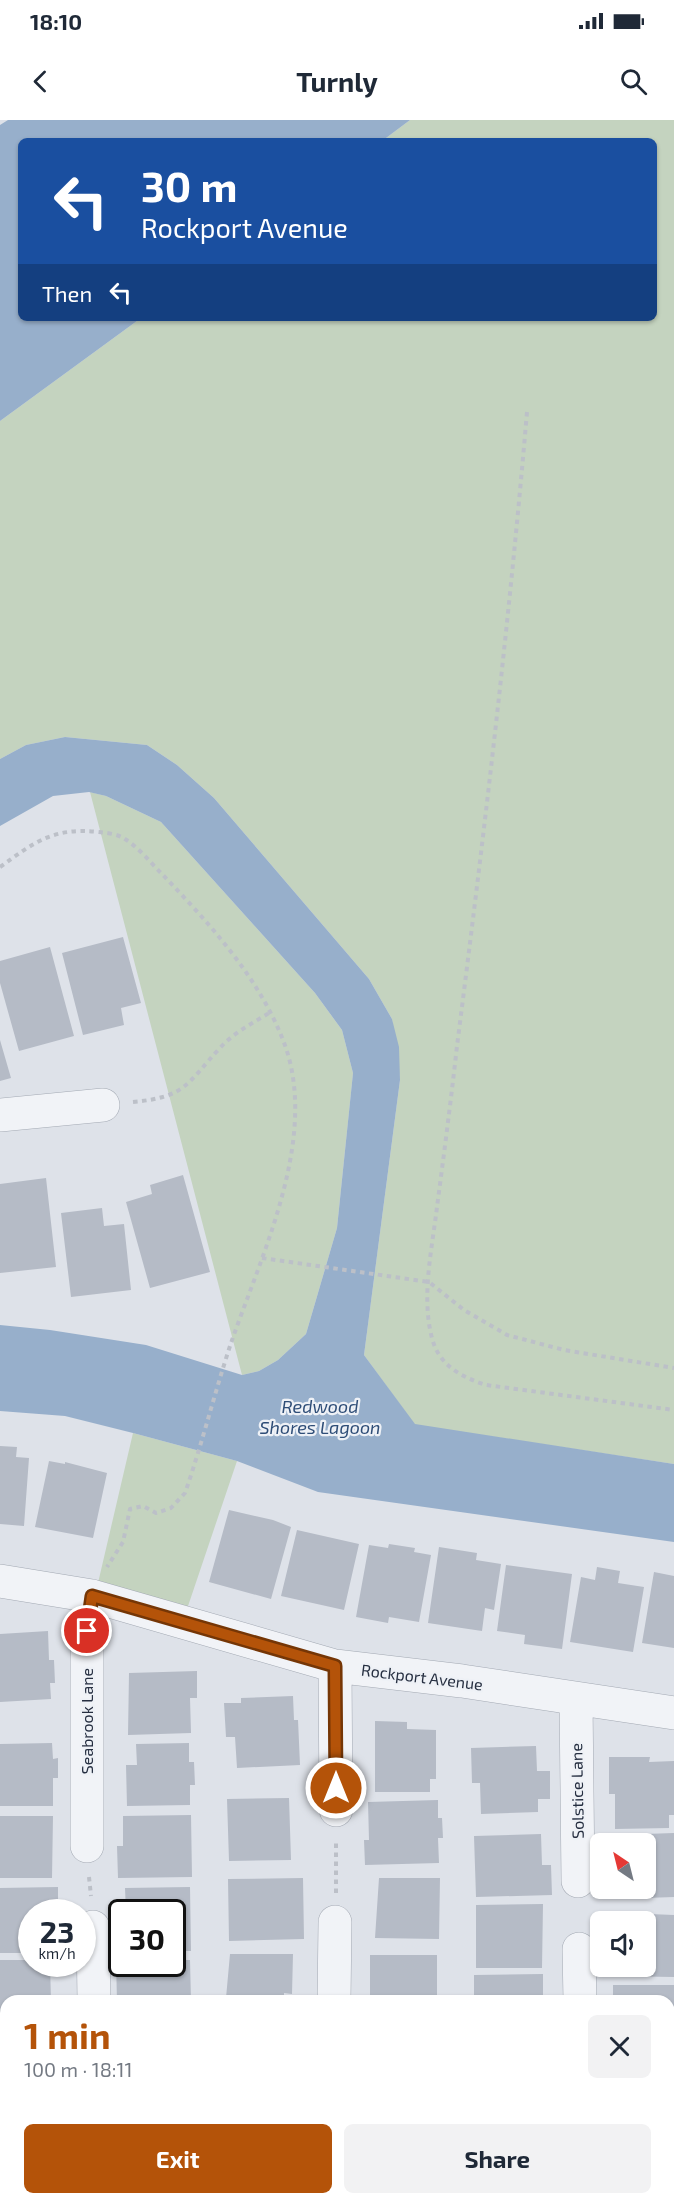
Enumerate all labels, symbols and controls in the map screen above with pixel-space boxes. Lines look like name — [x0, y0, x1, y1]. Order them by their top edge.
text: 18:10 — [30, 8, 82, 34]
icon: back — [24, 65, 57, 98]
text: Turnly — [296, 65, 378, 97]
icon: search — [617, 65, 650, 98]
text: 30 m — [141, 160, 237, 210]
icon: left — [42, 162, 120, 240]
text: Rockport Avenue — [141, 211, 348, 243]
icon: left — [104, 276, 137, 309]
text: Then — [42, 280, 92, 306]
water label: Redwood Shores Lagoon — [260, 1395, 380, 1438]
pin — [61, 1605, 112, 1656]
icon: arrive — [70, 1614, 103, 1647]
street label: Rockport Avenue — [360, 1660, 484, 1693]
street label: Seabrook Lane — [77, 1668, 96, 1774]
street label: Solstice Lane — [566, 1743, 587, 1839]
position arrow — [304, 1756, 368, 1820]
north arrow — [590, 1833, 656, 1899]
map controls — [590, 1833, 656, 1977]
speed limit sign: 30 — [108, 1899, 186, 1977]
button: sound — [590, 1911, 656, 1977]
text: 23 — [40, 1913, 74, 1949]
text: km/h — [38, 1944, 76, 1962]
text: 1 min — [24, 2013, 111, 2056]
button: close — [588, 2015, 651, 2078]
text: 100 m · 18:11 — [24, 2057, 132, 2081]
button: Exit — [24, 2124, 332, 2193]
button: Share — [344, 2124, 651, 2193]

